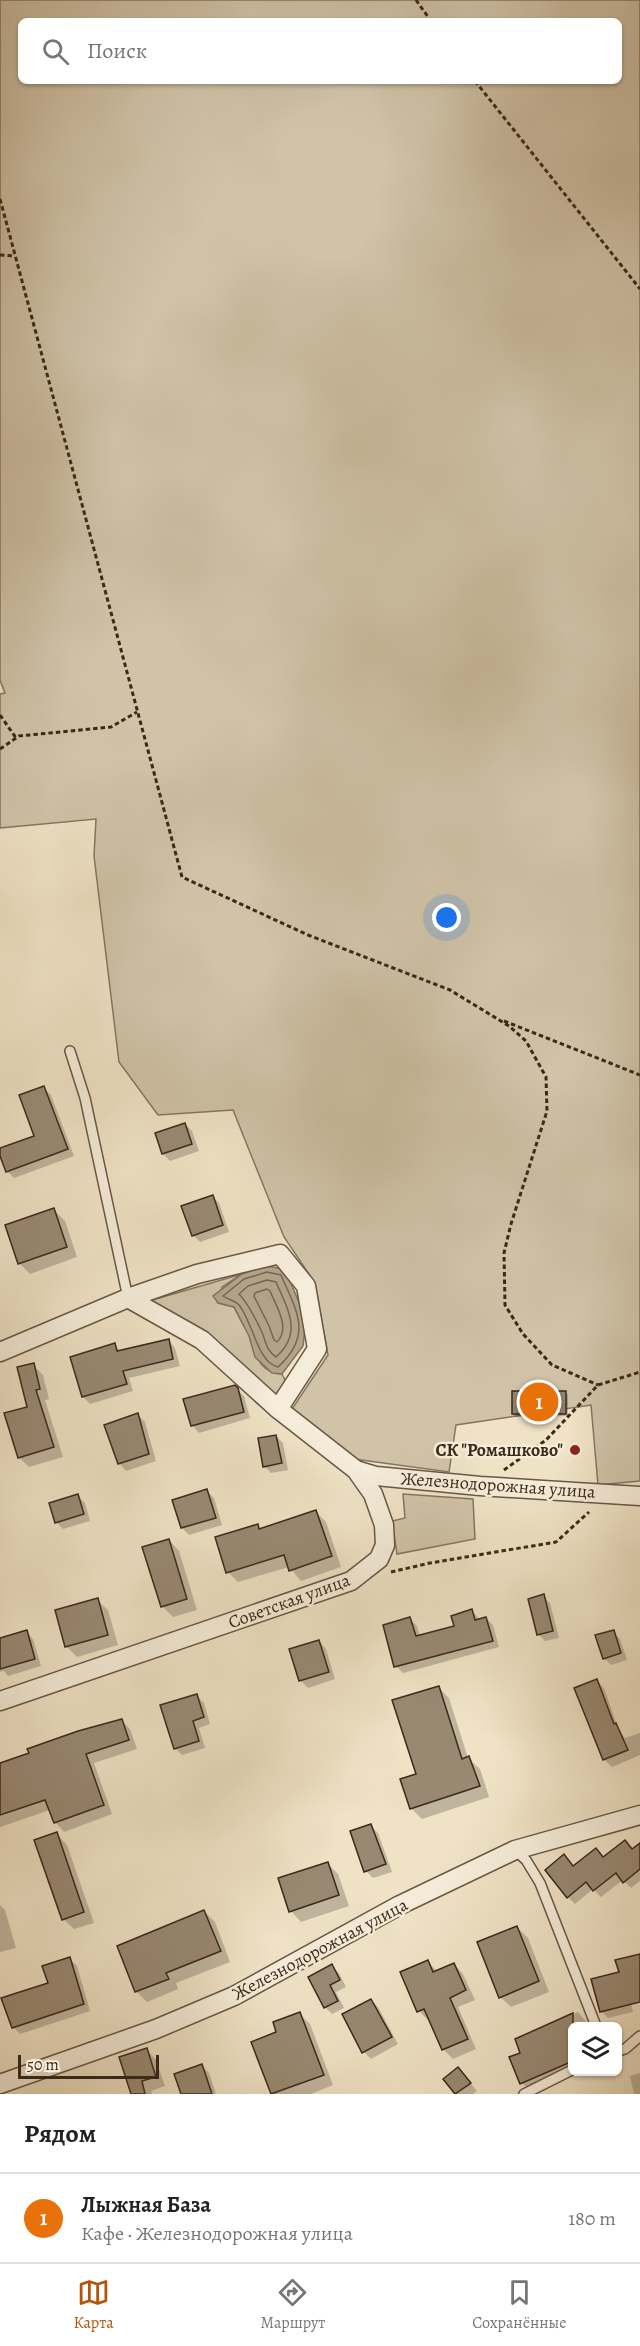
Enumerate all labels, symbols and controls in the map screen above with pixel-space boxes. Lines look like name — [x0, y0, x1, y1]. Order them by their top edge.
search box — [18, 18, 622, 84]
icon: search — [39, 35, 72, 68]
text: Поиск — [87, 36, 147, 66]
your location — [432, 903, 461, 932]
pin: 1 — [520, 1380, 558, 1424]
place label: СК "Ромашково" — [435, 1438, 563, 1462]
marker: СК "Ромашково" — [568, 1443, 582, 1457]
street label: Железнодорожная улица — [400, 1466, 597, 1504]
street label: Советская улица — [225, 1568, 354, 1634]
street label: Железнодорожная улица — [228, 1892, 412, 2005]
map controls — [568, 2022, 622, 2076]
button: layers — [568, 2022, 622, 2076]
scale bar — [18, 2052, 159, 2080]
text: 50 m — [27, 2054, 59, 2076]
text: Рядом — [24, 2116, 96, 2151]
text: Лыжная База — [81, 2190, 211, 2220]
text: 1 — [40, 2205, 47, 2232]
text: 180 m — [568, 2205, 616, 2232]
text: Кафе · Железнодорожная улица — [81, 2220, 353, 2247]
tab: Карта — [73, 2276, 114, 2334]
tab: Маршрут — [261, 2276, 325, 2334]
tab: Сохранённые — [472, 2276, 567, 2334]

